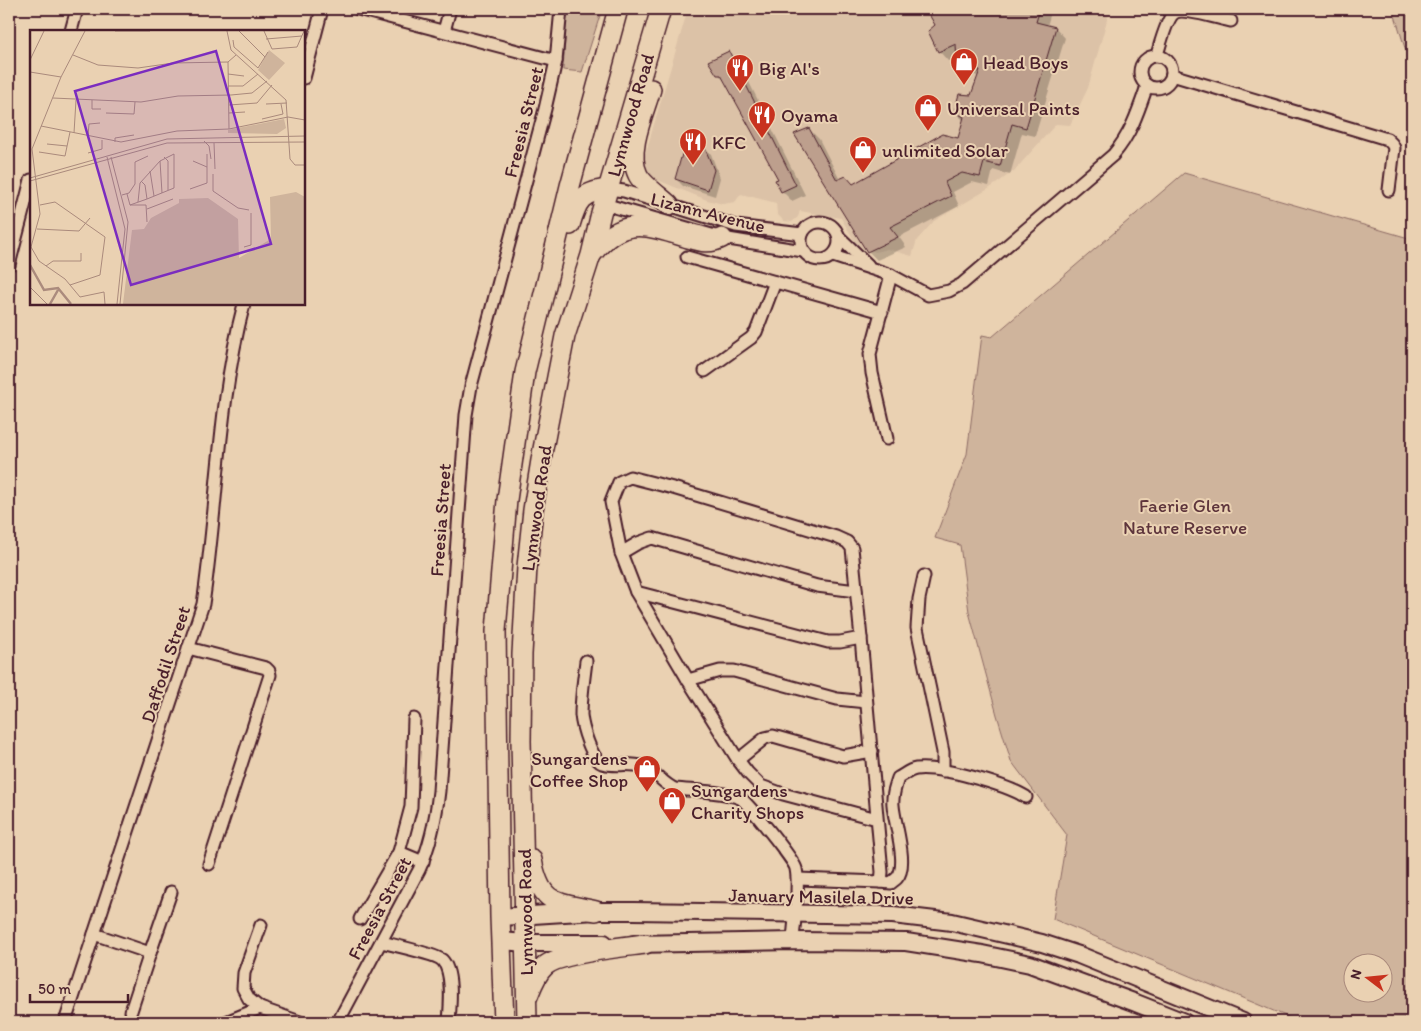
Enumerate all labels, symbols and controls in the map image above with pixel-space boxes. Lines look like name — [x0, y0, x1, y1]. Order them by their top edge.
inset map — [30, 30, 305, 305]
shop icon: Head Boys — [949, 47, 979, 86]
street label: Lynnwood Road — [602, 50, 659, 179]
place label: Head Boys — [983, 51, 1068, 74]
restaurant icon: Big Al's — [725, 53, 755, 92]
place label: Big Al's — [759, 57, 820, 80]
street label: Freesia Street — [499, 64, 548, 180]
shop icon: Universal Paints — [913, 93, 943, 132]
place label: Universal Paints — [947, 97, 1080, 120]
restaurant icon: Oyama — [747, 100, 777, 139]
place label: Oyama — [781, 104, 838, 127]
restaurant icon: KFC — [678, 127, 708, 166]
place label: KFC — [712, 131, 746, 154]
shop icon: unlimited Solar — [848, 135, 878, 174]
place label: unlimited Solar — [882, 139, 1009, 162]
street label: Lizann Avenue — [648, 187, 768, 238]
street label: Lynnwood Road — [516, 443, 557, 573]
street label: Freesia Street — [425, 463, 456, 577]
park label: Faerie Glen Nature Reserve — [1123, 494, 1247, 539]
street label: Daffodil Street — [136, 603, 195, 725]
place label: Sungardens Coffee Shop — [530, 747, 628, 792]
shop icon: Sungardens Coffee Shop — [632, 754, 662, 793]
place label: Sungardens Charity Shops — [691, 779, 804, 824]
shop icon: Sungardens Charity Shops — [657, 786, 687, 825]
street label: Lynnwood Road — [513, 848, 538, 976]
street label: Freesia Street — [343, 853, 416, 964]
street label: January Masilela Drive — [728, 883, 914, 910]
north arrow — [1344, 954, 1394, 1004]
text: N — [1347, 968, 1365, 981]
scale bar — [30, 971, 128, 1003]
text: 50 m — [38, 980, 71, 998]

